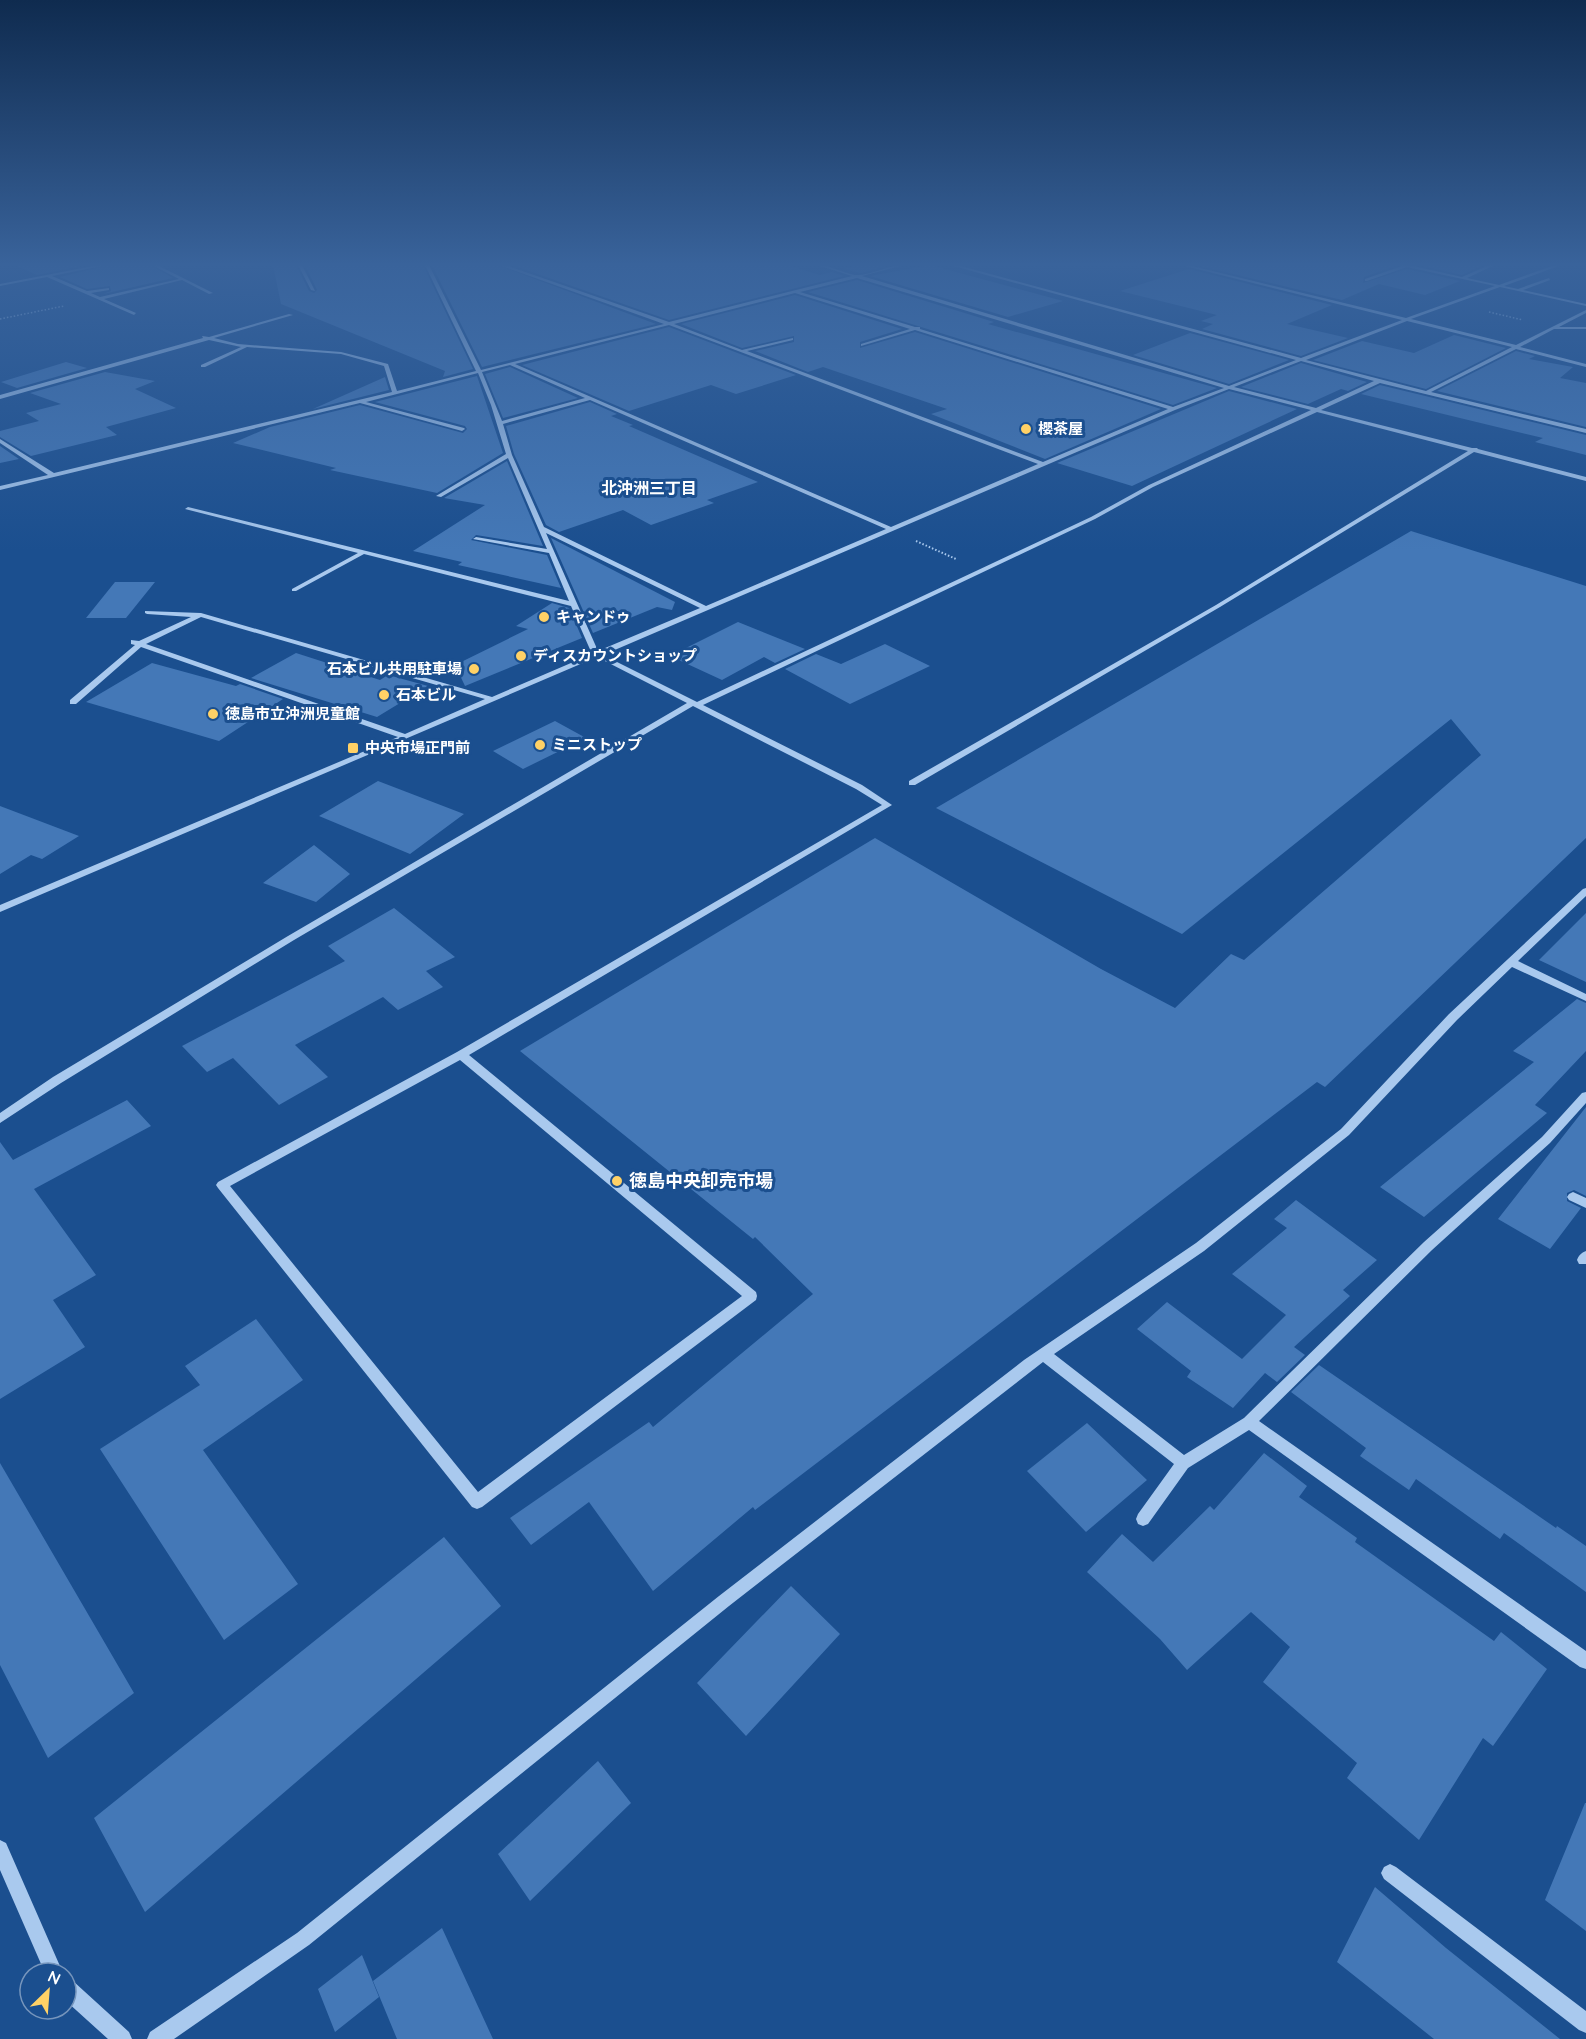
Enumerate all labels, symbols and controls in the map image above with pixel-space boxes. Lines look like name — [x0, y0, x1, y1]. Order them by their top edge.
place label: 櫻茶屋 — [1038, 419, 1083, 438]
marker: 櫻茶屋 — [1019, 422, 1033, 436]
district label: 北沖洲三丁目 — [601, 478, 697, 498]
place label: キャンドゥ — [556, 607, 631, 626]
marker: キャンドゥ — [537, 610, 551, 624]
place label: ディスカウントショップ — [533, 646, 697, 665]
marker: ディスカウントショップ — [514, 649, 528, 663]
place label: 石本ビル共用駐車場 — [327, 659, 462, 678]
marker: 石本ビル共用駐車場 — [467, 662, 481, 676]
place label: 石本ビル — [396, 685, 456, 704]
marker: 石本ビル — [377, 688, 391, 702]
place label: 徳島市立沖洲児童館 — [225, 704, 360, 723]
marker: 徳島市立沖洲児童館 — [206, 707, 220, 721]
place label: ミニストップ — [552, 735, 642, 754]
place label: 中央市場正門前 — [365, 738, 470, 757]
marker: ミニストップ — [533, 738, 547, 752]
marker: 中央市場正門前 — [346, 741, 360, 755]
place label: 徳島中央卸売市場 — [629, 1169, 773, 1192]
marker: 徳島中央卸売市場 — [610, 1174, 624, 1188]
north arrow — [18, 1961, 78, 2021]
text: N — [45, 1966, 64, 1989]

